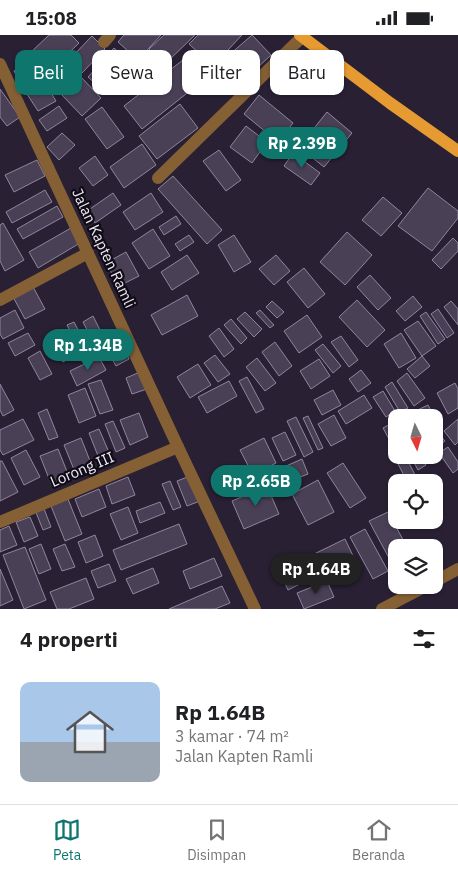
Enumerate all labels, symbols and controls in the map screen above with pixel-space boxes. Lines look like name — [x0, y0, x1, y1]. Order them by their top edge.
text: 15:08 — [25, 6, 77, 30]
chip: Beli — [15, 50, 82, 95]
chip: Sewa — [92, 50, 172, 95]
chip: Filter — [182, 50, 260, 95]
chip: Baru — [270, 50, 344, 95]
pin: Rp 2.39B — [250, 127, 354, 169]
text: Rp 2.39B — [268, 133, 336, 153]
street label: Jalan Kapten Ramli — [68, 185, 140, 311]
pin: Rp 1.34B — [36, 329, 140, 371]
text: Rp 1.34B — [54, 335, 122, 355]
north arrow — [388, 409, 442, 464]
map controls — [388, 409, 443, 594]
street label: Lorong III — [47, 447, 117, 491]
pin: Rp 2.65B — [204, 465, 308, 507]
text: Rp 2.65B — [222, 471, 290, 491]
button: locate — [388, 474, 443, 529]
button: layers — [388, 539, 443, 594]
pin: Rp 1.64B — [264, 553, 368, 595]
text: Rp 1.64B — [282, 559, 350, 579]
text: 4 properti — [20, 625, 118, 653]
icon: filters — [410, 625, 438, 653]
text: Rp 1.64B — [175, 698, 265, 726]
icon: home — [60, 702, 120, 762]
text: 3 kamar · 74 m² — [175, 726, 289, 746]
text: Jalan Kapten Ramli — [175, 746, 313, 766]
tab: Peta — [53, 816, 81, 864]
tab: Disimpan — [187, 816, 246, 864]
tab: Beranda — [352, 816, 405, 864]

